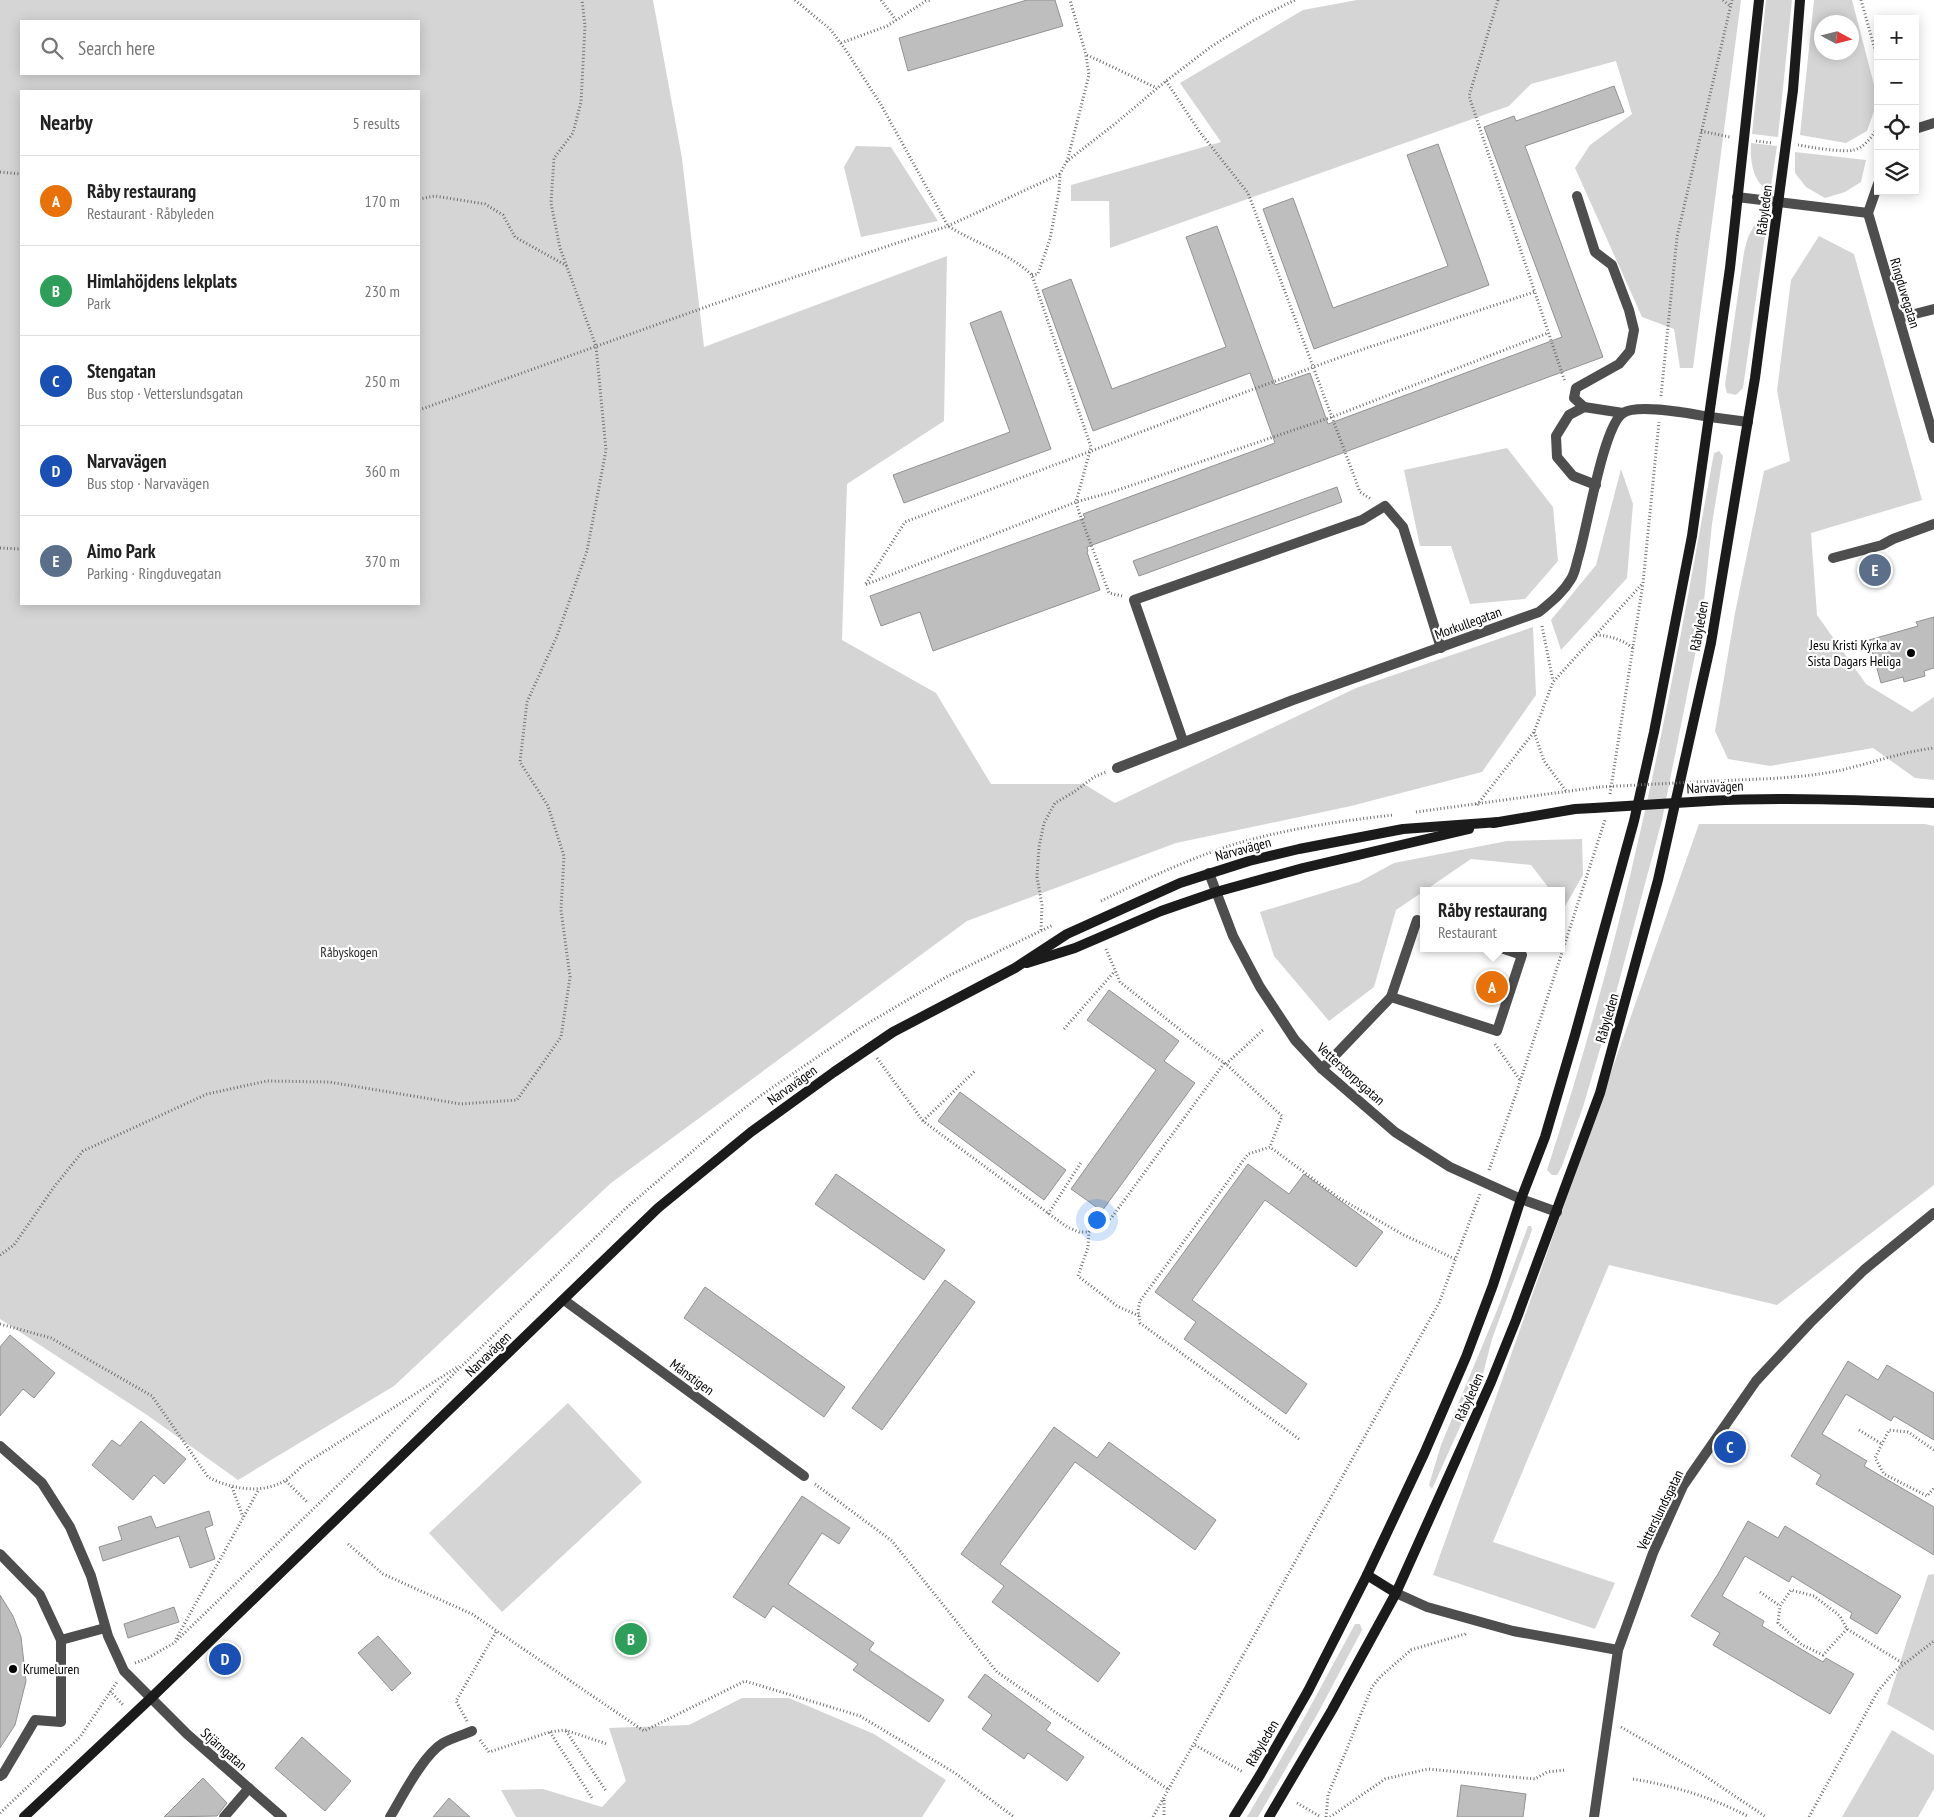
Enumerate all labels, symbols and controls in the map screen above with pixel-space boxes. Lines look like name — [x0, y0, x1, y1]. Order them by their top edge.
north arrow — [1814, 15, 1859, 60]
map controls — [1874, 15, 1919, 195]
button: + — [1874, 15, 1919, 60]
search box — [20, 20, 420, 75]
icon: search — [38, 34, 66, 62]
text: Search here — [78, 36, 155, 60]
button: − — [1874, 60, 1919, 105]
button: locate — [1874, 105, 1919, 150]
text: Nearby — [40, 109, 93, 136]
text: 5 results — [353, 113, 400, 133]
button: layers — [1874, 150, 1919, 195]
text: Råby restaurang — [87, 179, 196, 203]
street label: Råbyleden — [1752, 184, 1776, 236]
text: A — [52, 191, 60, 211]
text: 170 m — [365, 191, 400, 211]
text: Restaurant · Råbyleden — [87, 203, 214, 223]
street label: Ringduvegatan — [1886, 256, 1924, 330]
text: Himlahöjdens lekplats — [87, 269, 237, 293]
text: B — [52, 281, 60, 301]
text: 230 m — [365, 281, 400, 301]
text: Park — [87, 293, 111, 313]
text: Stengatan — [87, 359, 156, 383]
text: C — [52, 371, 60, 391]
text: 250 m — [365, 371, 400, 391]
text: Bus stop · Vetterslundsgatan — [87, 383, 243, 403]
text: Narvavägen — [87, 449, 167, 473]
text: D — [52, 461, 60, 481]
text: 360 m — [365, 461, 400, 481]
text: Bus stop · Narvavägen — [87, 473, 209, 493]
text: Aimo Park — [87, 539, 156, 563]
text: E — [53, 551, 59, 571]
text: 370 m — [365, 551, 400, 571]
pin: E — [1859, 551, 1891, 589]
text: Parking · Ringduvegatan — [87, 563, 221, 583]
street label: Råbyleden — [1686, 600, 1712, 652]
street label: Morkullegatan — [1432, 603, 1504, 643]
place label: Jesu Kristi Kyrka av Sista Dagars Heliga — [1807, 636, 1902, 670]
marker: Jesu Kristi Kyrka av Sista Dagars Heliga — [1905, 647, 1917, 659]
street label: Narvavägen — [1686, 777, 1744, 797]
street label: Narvavägen — [1213, 833, 1273, 865]
popup — [1420, 887, 1565, 952]
text: Råby restaurang — [1438, 898, 1547, 922]
text: Restaurant — [1438, 922, 1497, 942]
park label: Råbyskogen — [320, 943, 378, 961]
pin: A — [1476, 968, 1508, 1006]
street label: Råbyleden — [1591, 991, 1623, 1045]
street label: Vetterstorpsgatan — [1313, 1038, 1389, 1109]
street label: Narvavägen — [764, 1061, 820, 1109]
your location — [1084, 1207, 1110, 1233]
street label: Narvavägen — [461, 1328, 515, 1380]
street label: Månstigen — [666, 1355, 718, 1399]
street label: Råbyleden — [1450, 1370, 1488, 1424]
pin: C — [1714, 1428, 1746, 1466]
street label: Vetterslundsgatan — [1632, 1467, 1687, 1554]
pin: B — [615, 1620, 647, 1658]
pin: D — [209, 1640, 241, 1678]
place label: Krumeluren — [23, 1660, 80, 1678]
marker: Krumeluren — [7, 1663, 19, 1675]
street label: Råbyleden — [1242, 1717, 1282, 1769]
street label: Stjärngatan — [197, 1724, 251, 1774]

